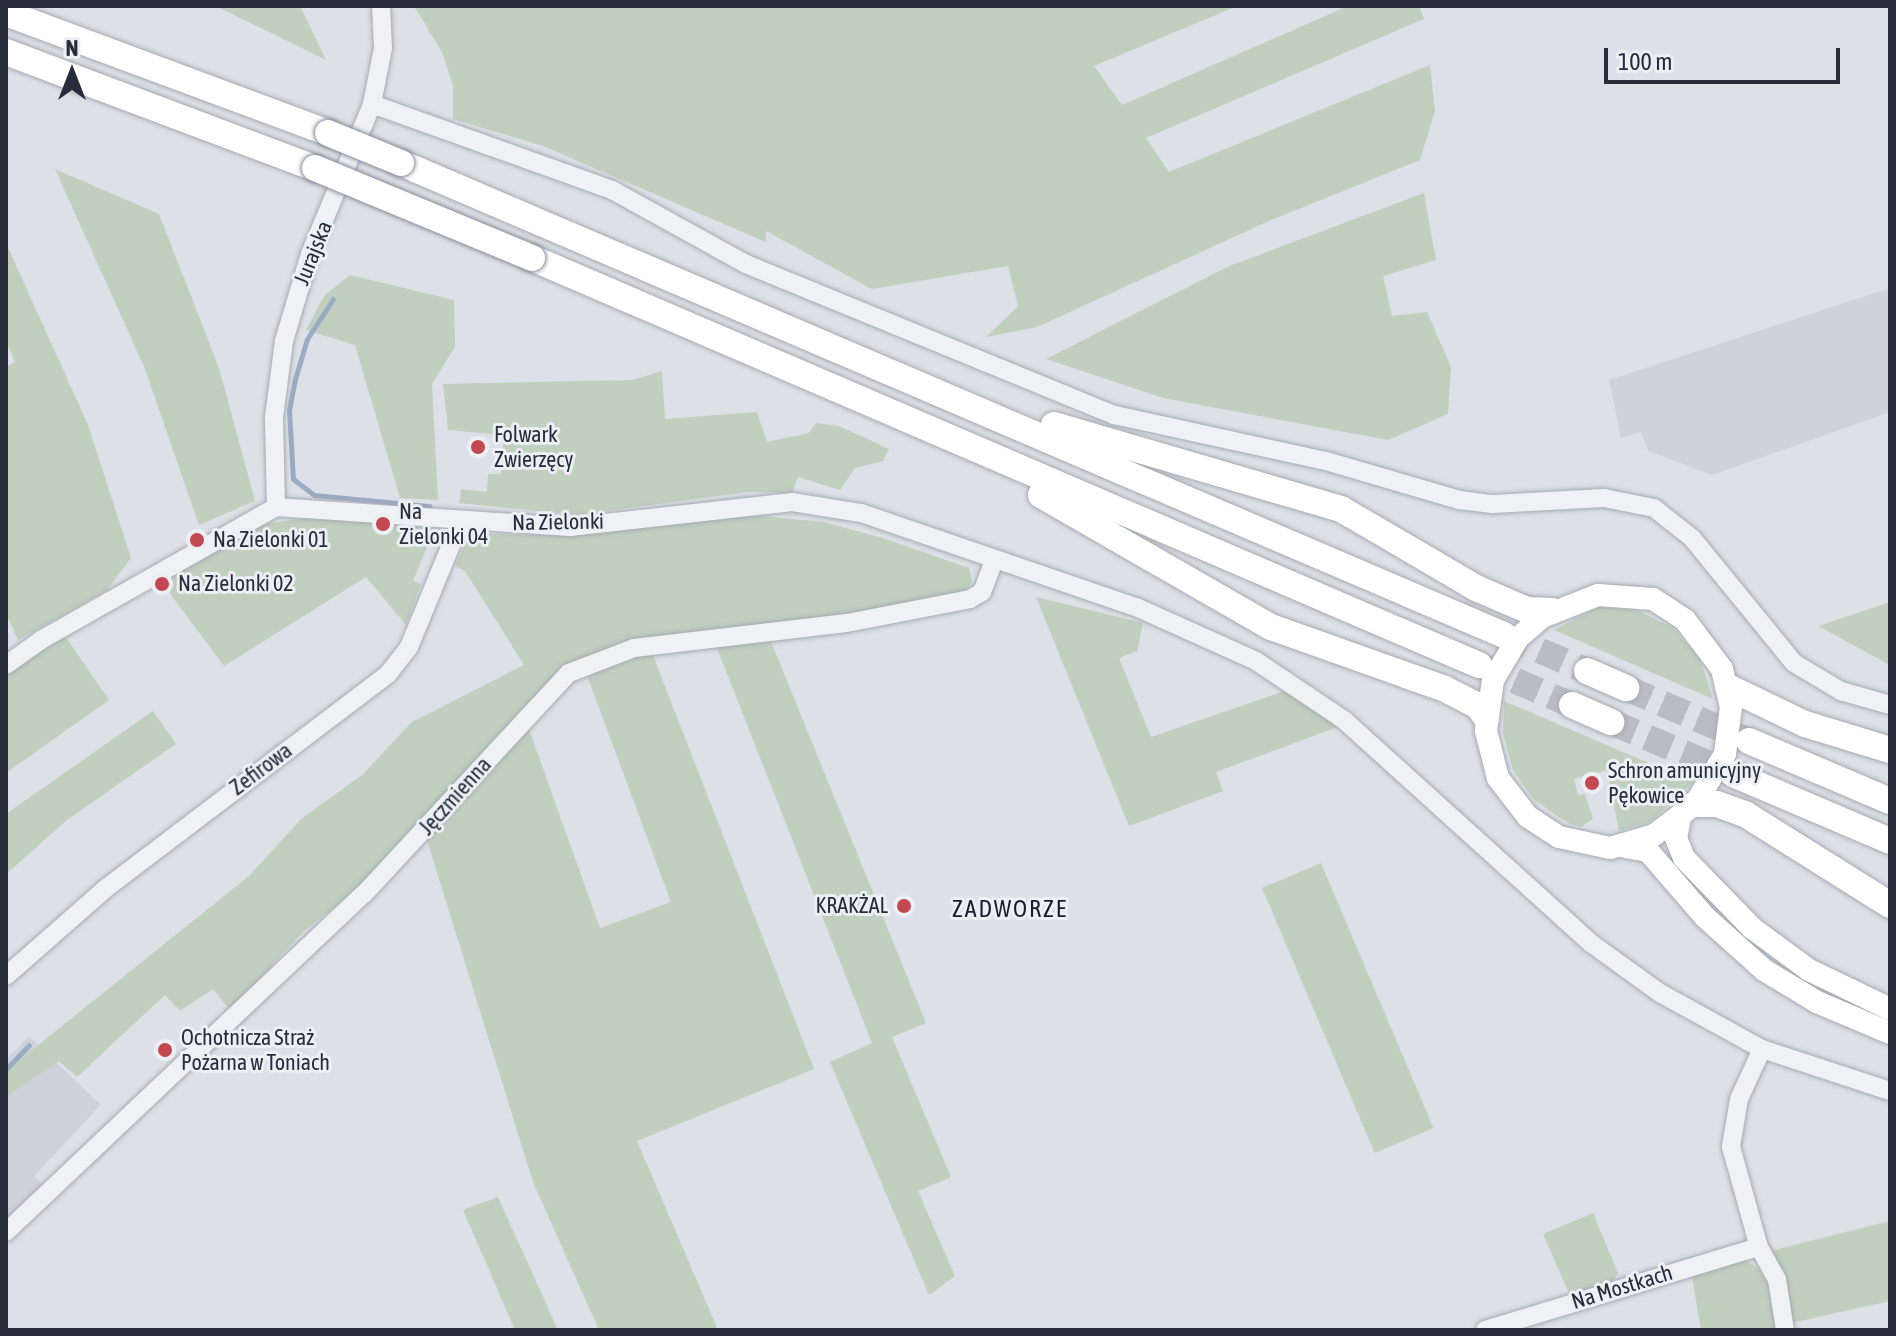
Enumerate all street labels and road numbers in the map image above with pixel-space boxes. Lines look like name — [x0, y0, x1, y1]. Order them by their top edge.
street label: Jurajska — [288, 217, 338, 289]
street label: Na Zielonki — [512, 508, 604, 536]
street label: Zefirowa — [225, 737, 297, 801]
street label: Jęczmienna — [413, 752, 497, 840]
street label: Na Mostkach — [1568, 1259, 1676, 1315]

